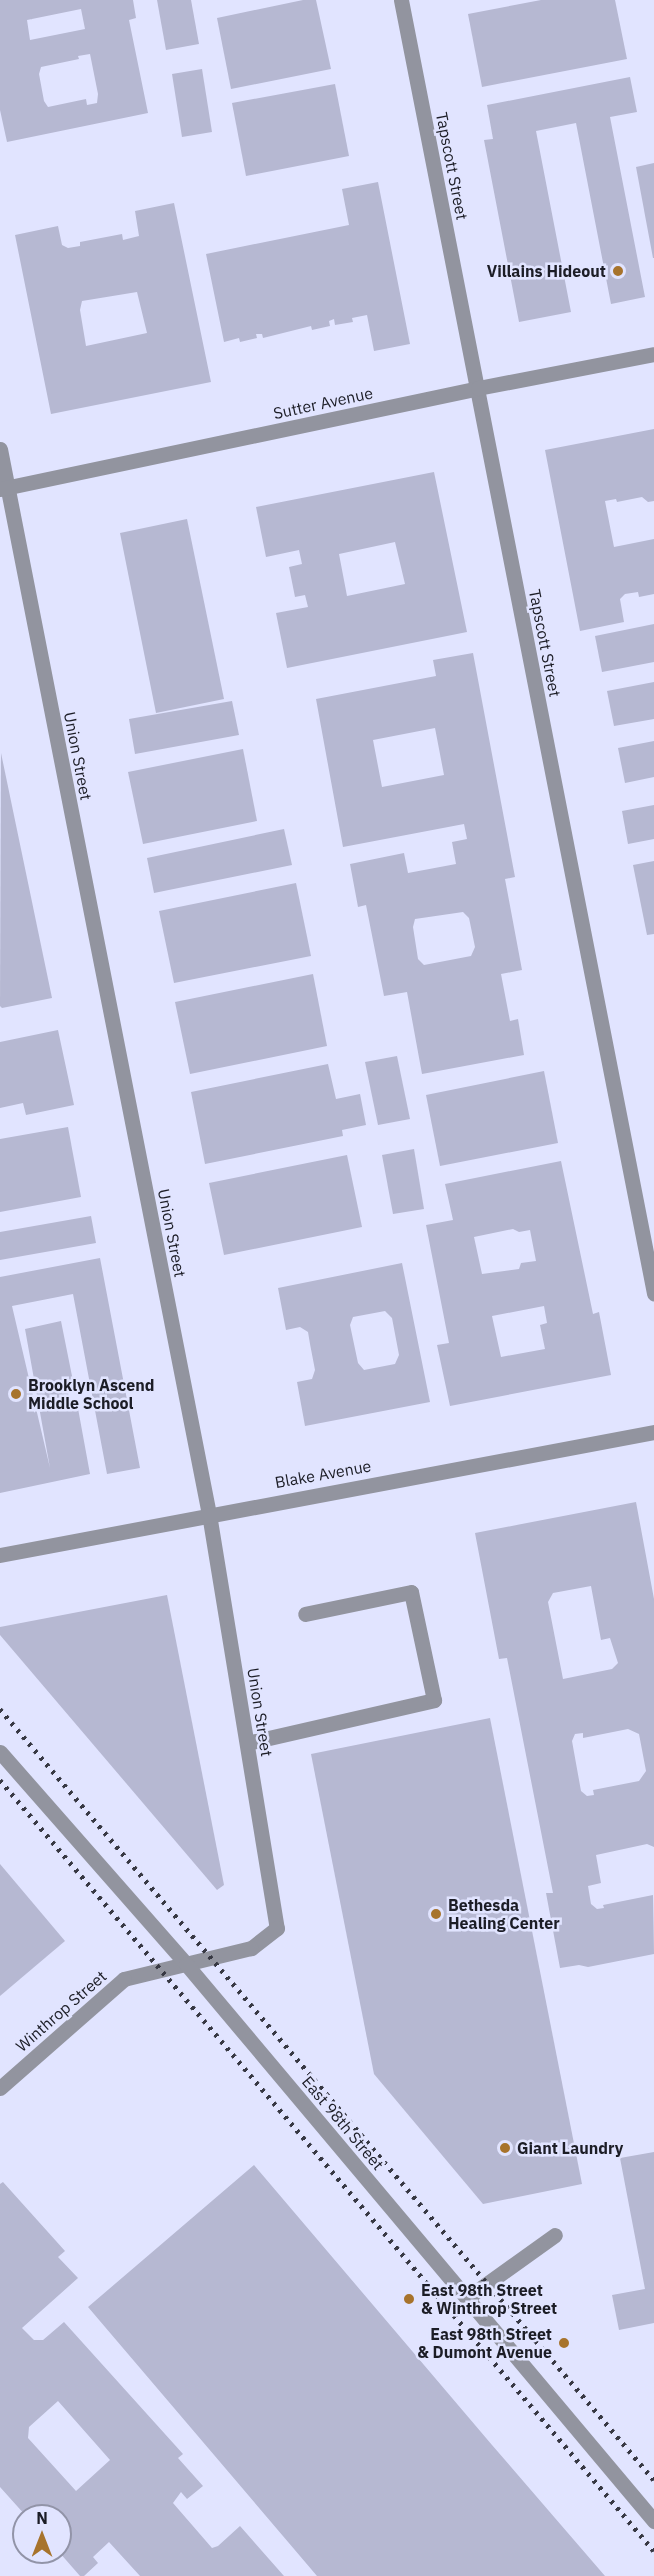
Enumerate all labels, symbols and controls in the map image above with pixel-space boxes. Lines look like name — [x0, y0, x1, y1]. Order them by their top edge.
street label: Tapscott Street — [432, 111, 472, 221]
place label: Villains Hideout — [487, 261, 606, 281]
marker: Villains Hideout — [611, 264, 625, 278]
street label: Sutter Avenue — [271, 383, 375, 423]
street label: Tapscott Street — [525, 588, 565, 698]
street label: Union Street — [60, 710, 96, 802]
street label: Union Street — [154, 1187, 190, 1279]
place label: Brooklyn Ascend Middle School — [28, 1375, 154, 1413]
marker: Brooklyn Ascend Middle School — [9, 1387, 23, 1401]
street label: Blake Avenue — [273, 1456, 373, 1492]
street label: Union Street — [244, 1666, 276, 1758]
place label: Bethesda Healing Center — [448, 1895, 560, 1933]
marker: Bethesda Healing Center — [429, 1907, 443, 1921]
street label: Winthrop Street — [12, 1966, 110, 2056]
street label: East 98th Street — [298, 2072, 388, 2174]
place label: Giant Laundry — [517, 2138, 623, 2158]
marker: Giant Laundry — [498, 2141, 512, 2155]
place label: East 98th Street & Winthrop Street — [421, 2280, 557, 2318]
marker: East 98th Street & Winthrop Street — [402, 2292, 416, 2306]
place label: East 98th Street & Dumont Avenue — [417, 2324, 552, 2362]
marker: East 98th Street & Dumont Avenue — [557, 2336, 571, 2350]
north arrow — [12, 2504, 72, 2564]
text: N — [36, 2508, 48, 2528]

